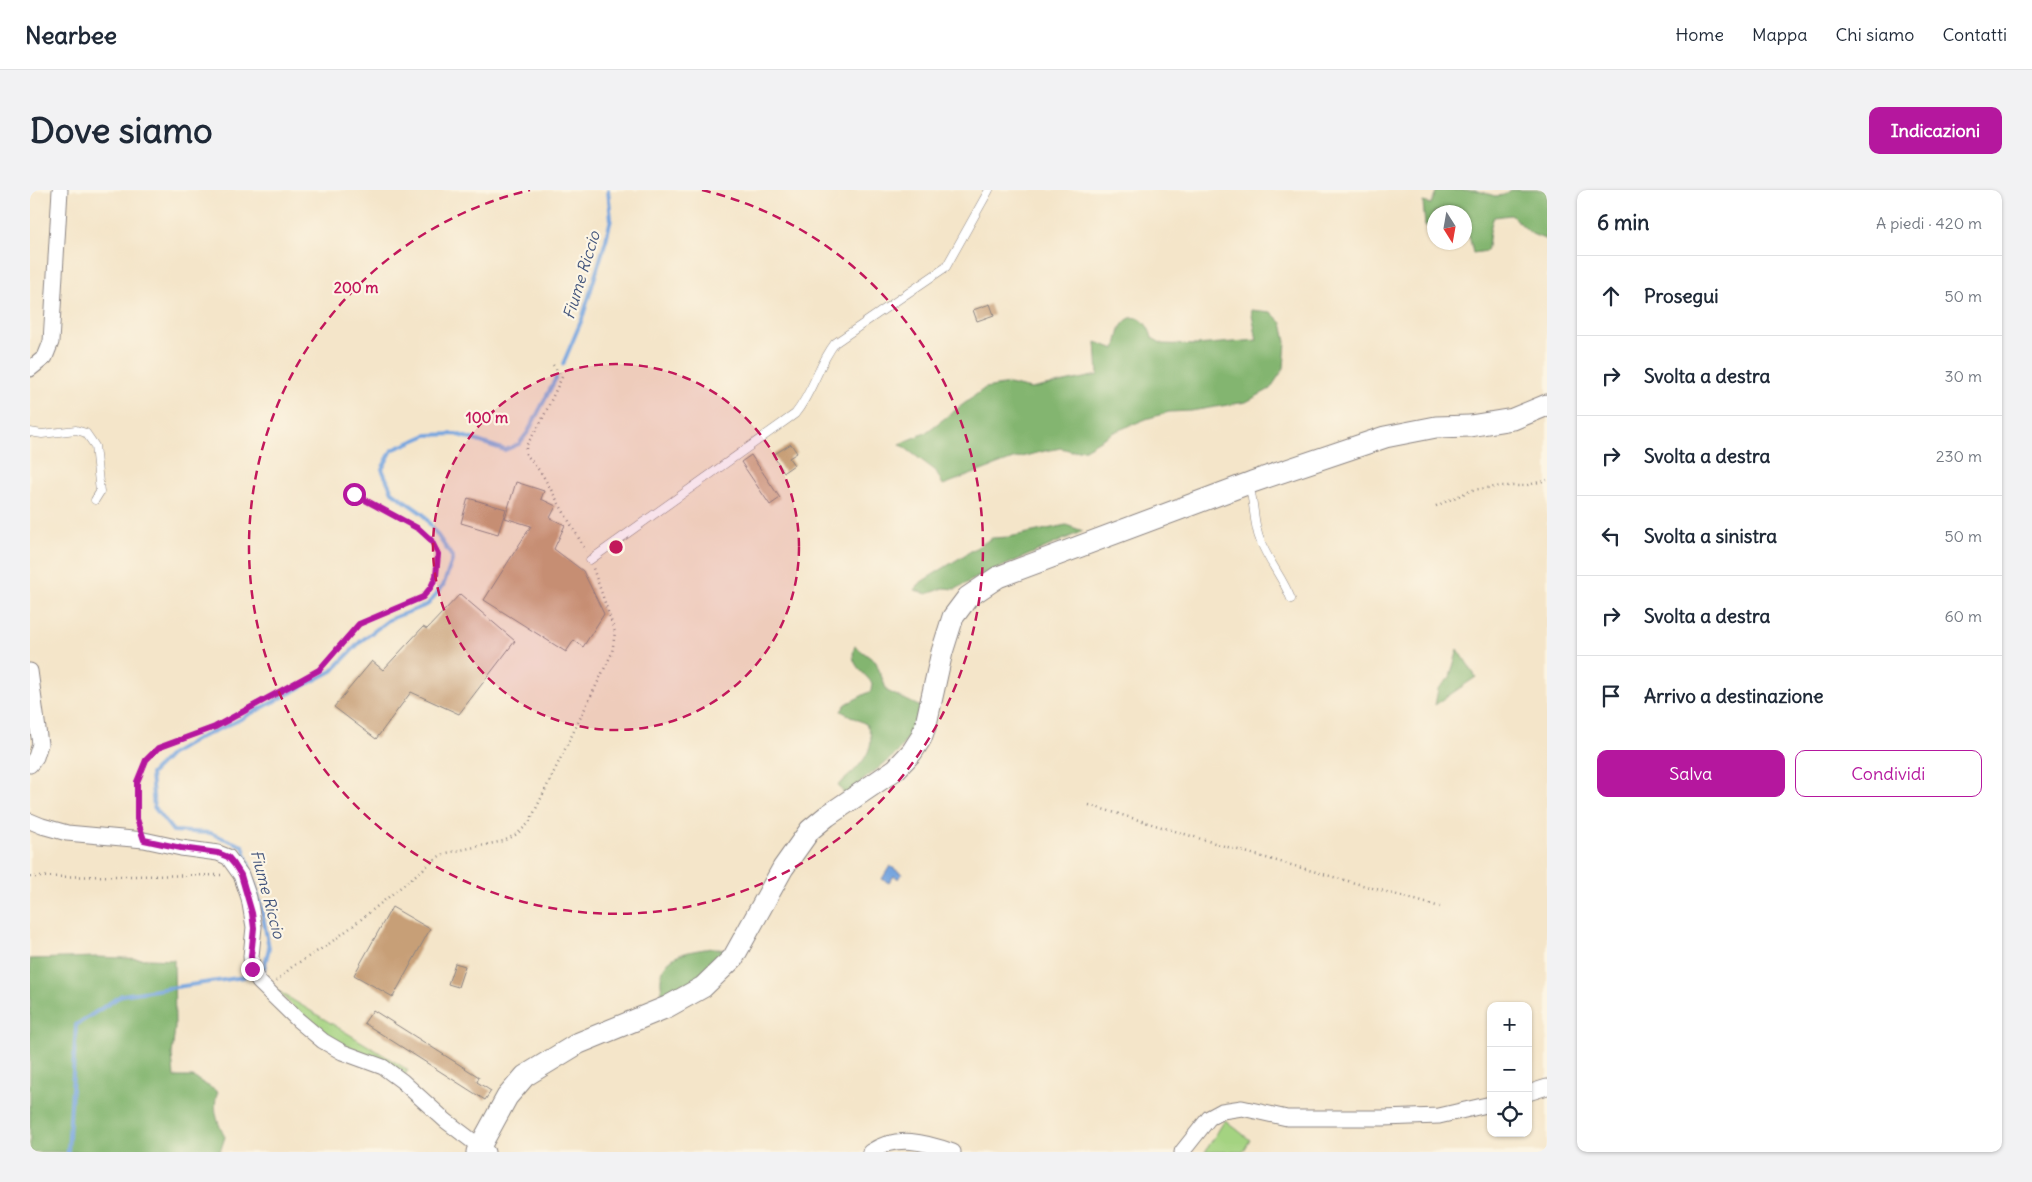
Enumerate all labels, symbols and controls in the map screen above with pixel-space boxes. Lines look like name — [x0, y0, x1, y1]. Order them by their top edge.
text: Nearbee — [25, 20, 117, 50]
text: Home — [1675, 23, 1724, 46]
text: Mappa — [1752, 23, 1807, 46]
text: Chi siamo — [1835, 23, 1914, 46]
text: Contatti — [1942, 23, 2007, 46]
button: Indicazioni — [1869, 107, 2002, 154]
text: Dove siamo — [30, 108, 213, 152]
north arrow — [1427, 205, 1472, 250]
text: 6 min — [1597, 209, 1649, 236]
text: A piedi · 420 m — [1876, 213, 1982, 233]
water label: Fiume Riccio — [558, 228, 604, 321]
text: 200 m — [334, 278, 378, 297]
icon: ahead — [1597, 282, 1625, 310]
text: Prosegui — [1644, 284, 1719, 308]
text: 50 m — [1944, 286, 1982, 306]
icon: right — [1597, 362, 1625, 390]
text: Svolta a destra — [1644, 364, 1770, 388]
text: 30 m — [1945, 366, 1982, 386]
text: 100 m — [466, 408, 508, 427]
icon: right — [1597, 442, 1625, 470]
text: Svolta a destra — [1644, 444, 1770, 468]
text: 230 m — [1936, 446, 1982, 466]
route start — [343, 483, 366, 506]
icon: left — [1597, 522, 1625, 550]
text: Svolta a sinistra — [1644, 524, 1777, 548]
text: 50 m — [1944, 526, 1982, 546]
centre of rings — [607, 538, 625, 556]
icon: right — [1597, 602, 1625, 630]
text: Svolta a destra — [1644, 604, 1770, 628]
text: 60 m — [1944, 606, 1982, 626]
icon: arrive — [1597, 682, 1625, 710]
text: Arrivo a destinazione — [1644, 684, 1823, 708]
button: Salva — [1597, 750, 1785, 797]
button: Condividi — [1795, 750, 1982, 797]
water label: Fiume Riccio — [247, 847, 290, 941]
route end — [241, 958, 264, 981]
map controls — [1487, 1002, 1532, 1137]
button: + — [1487, 1002, 1532, 1047]
button: − — [1487, 1047, 1532, 1092]
button: locate — [1487, 1092, 1532, 1137]

